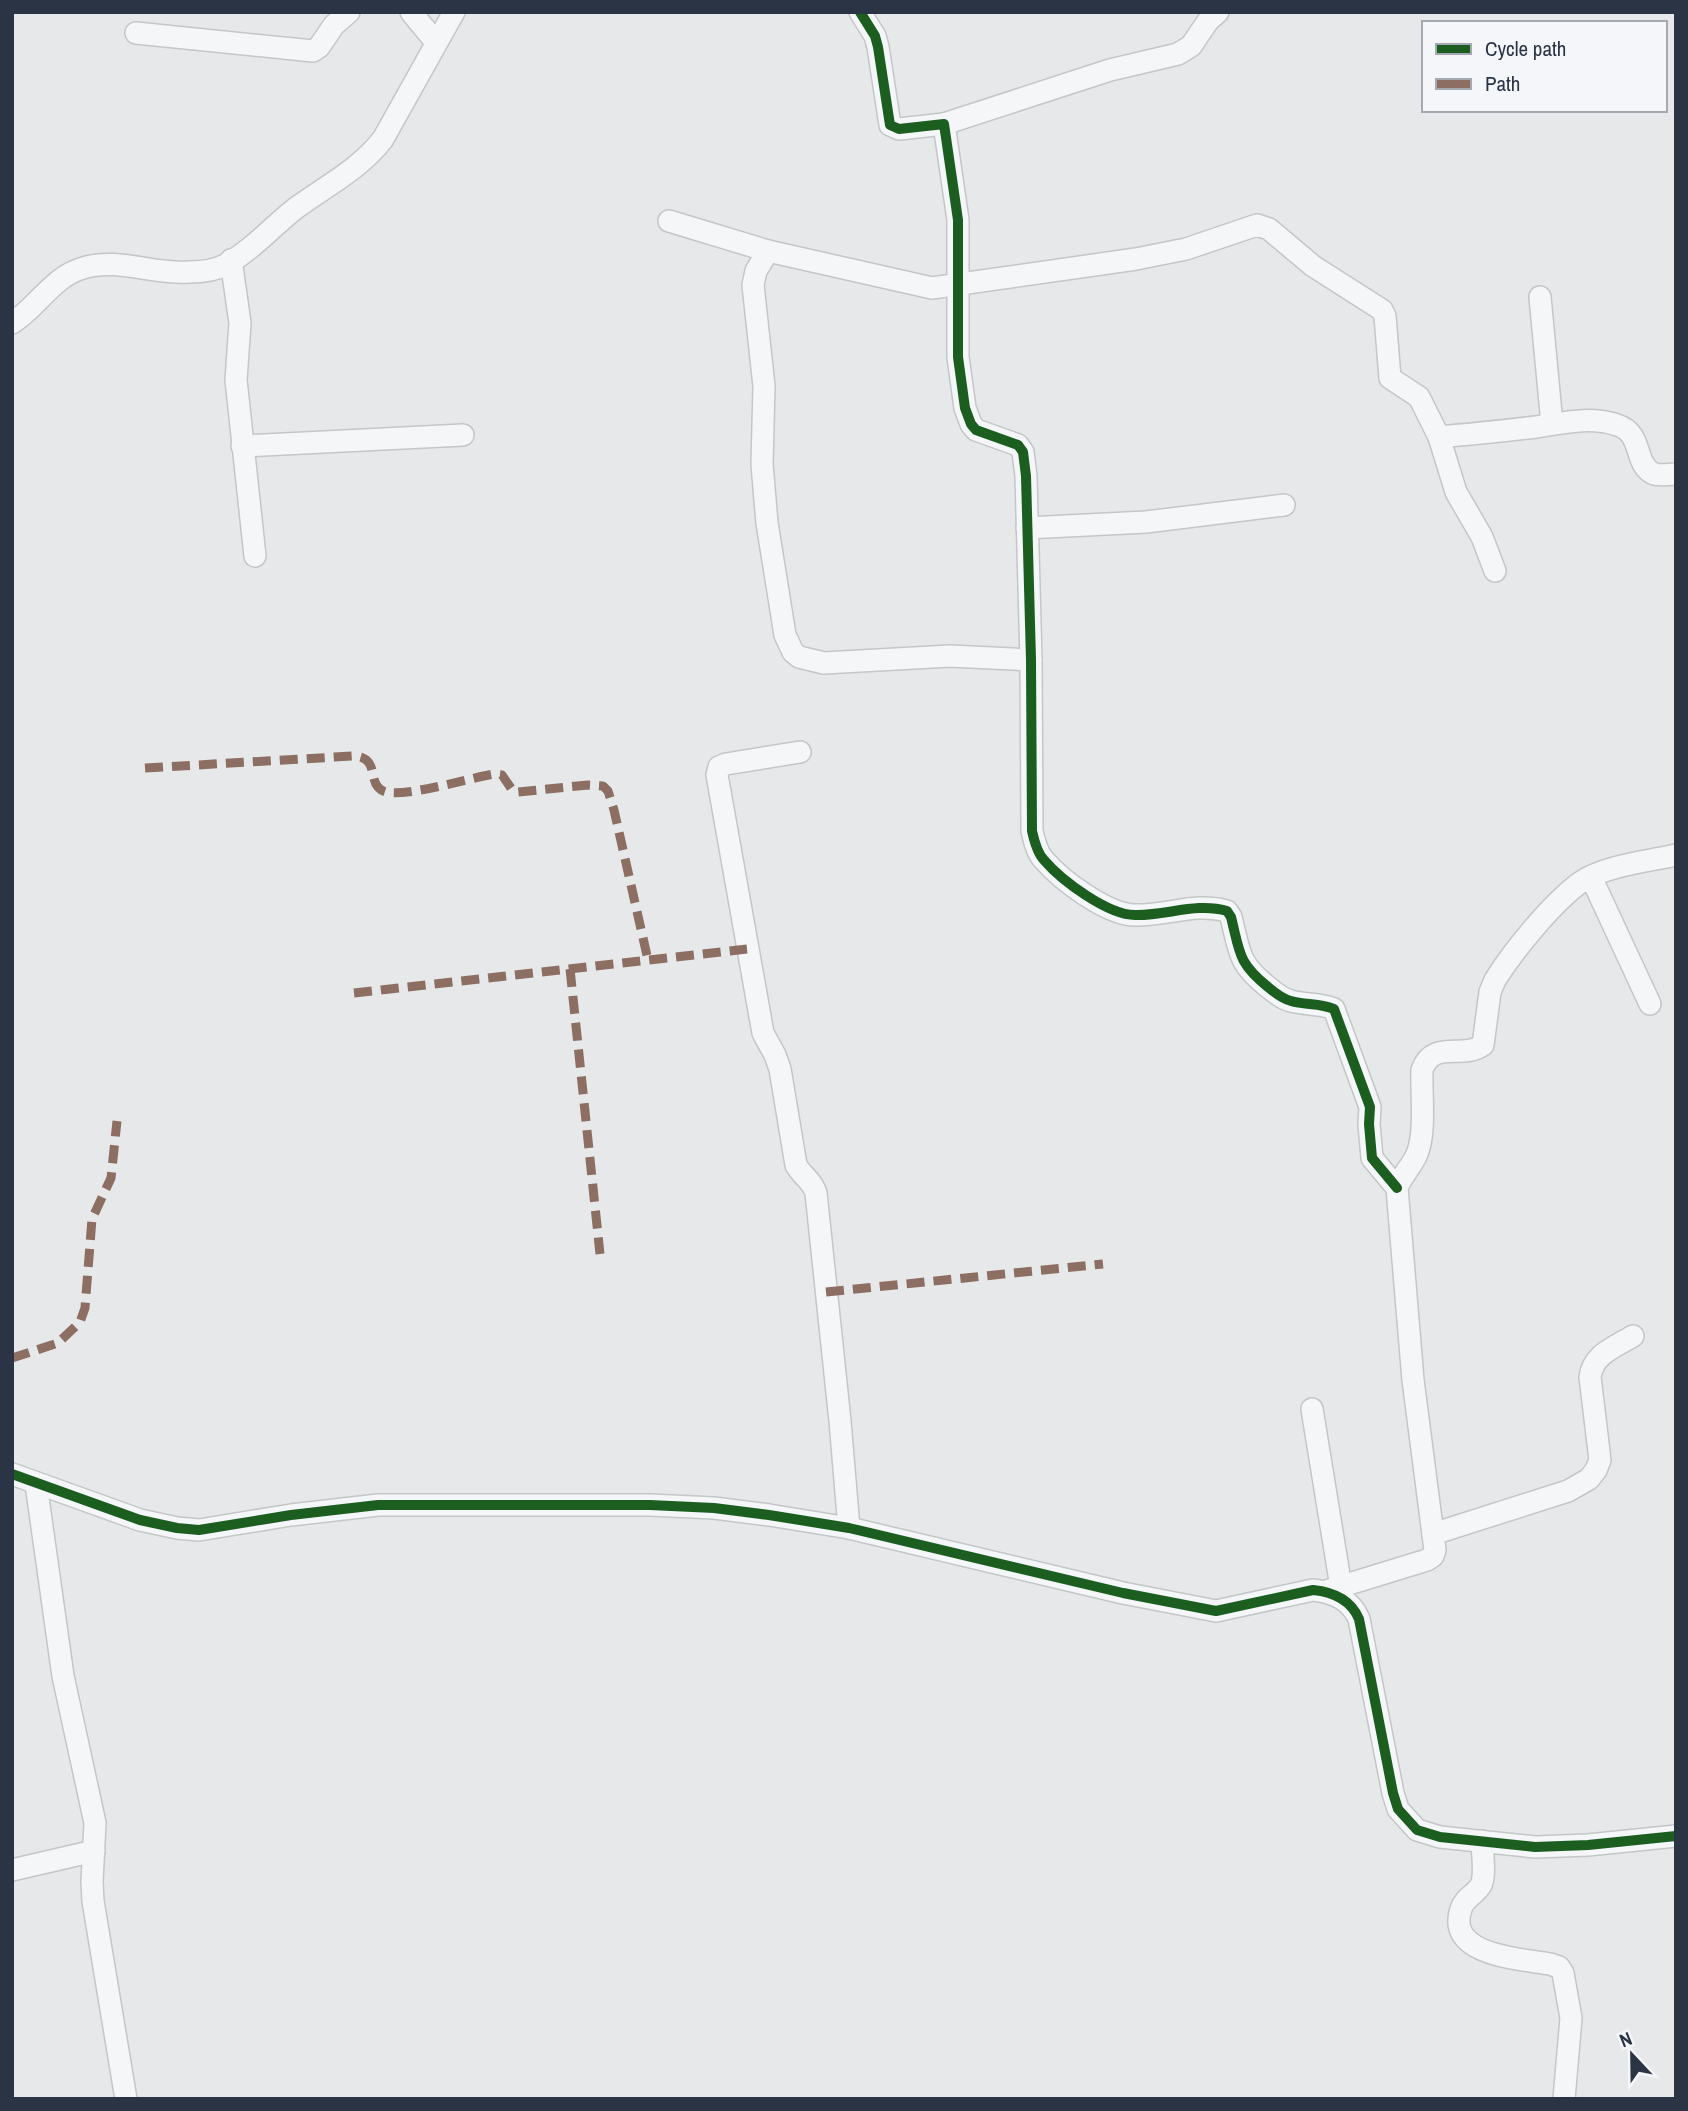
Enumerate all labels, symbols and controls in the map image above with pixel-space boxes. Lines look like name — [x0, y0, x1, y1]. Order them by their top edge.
legend — [1422, 21, 1667, 112]
text: Cycle path — [1485, 34, 1566, 63]
text: Path — [1485, 69, 1520, 98]
north arrow — [1597, 2020, 1667, 2090]
text: N — [1616, 2025, 1636, 2053]

